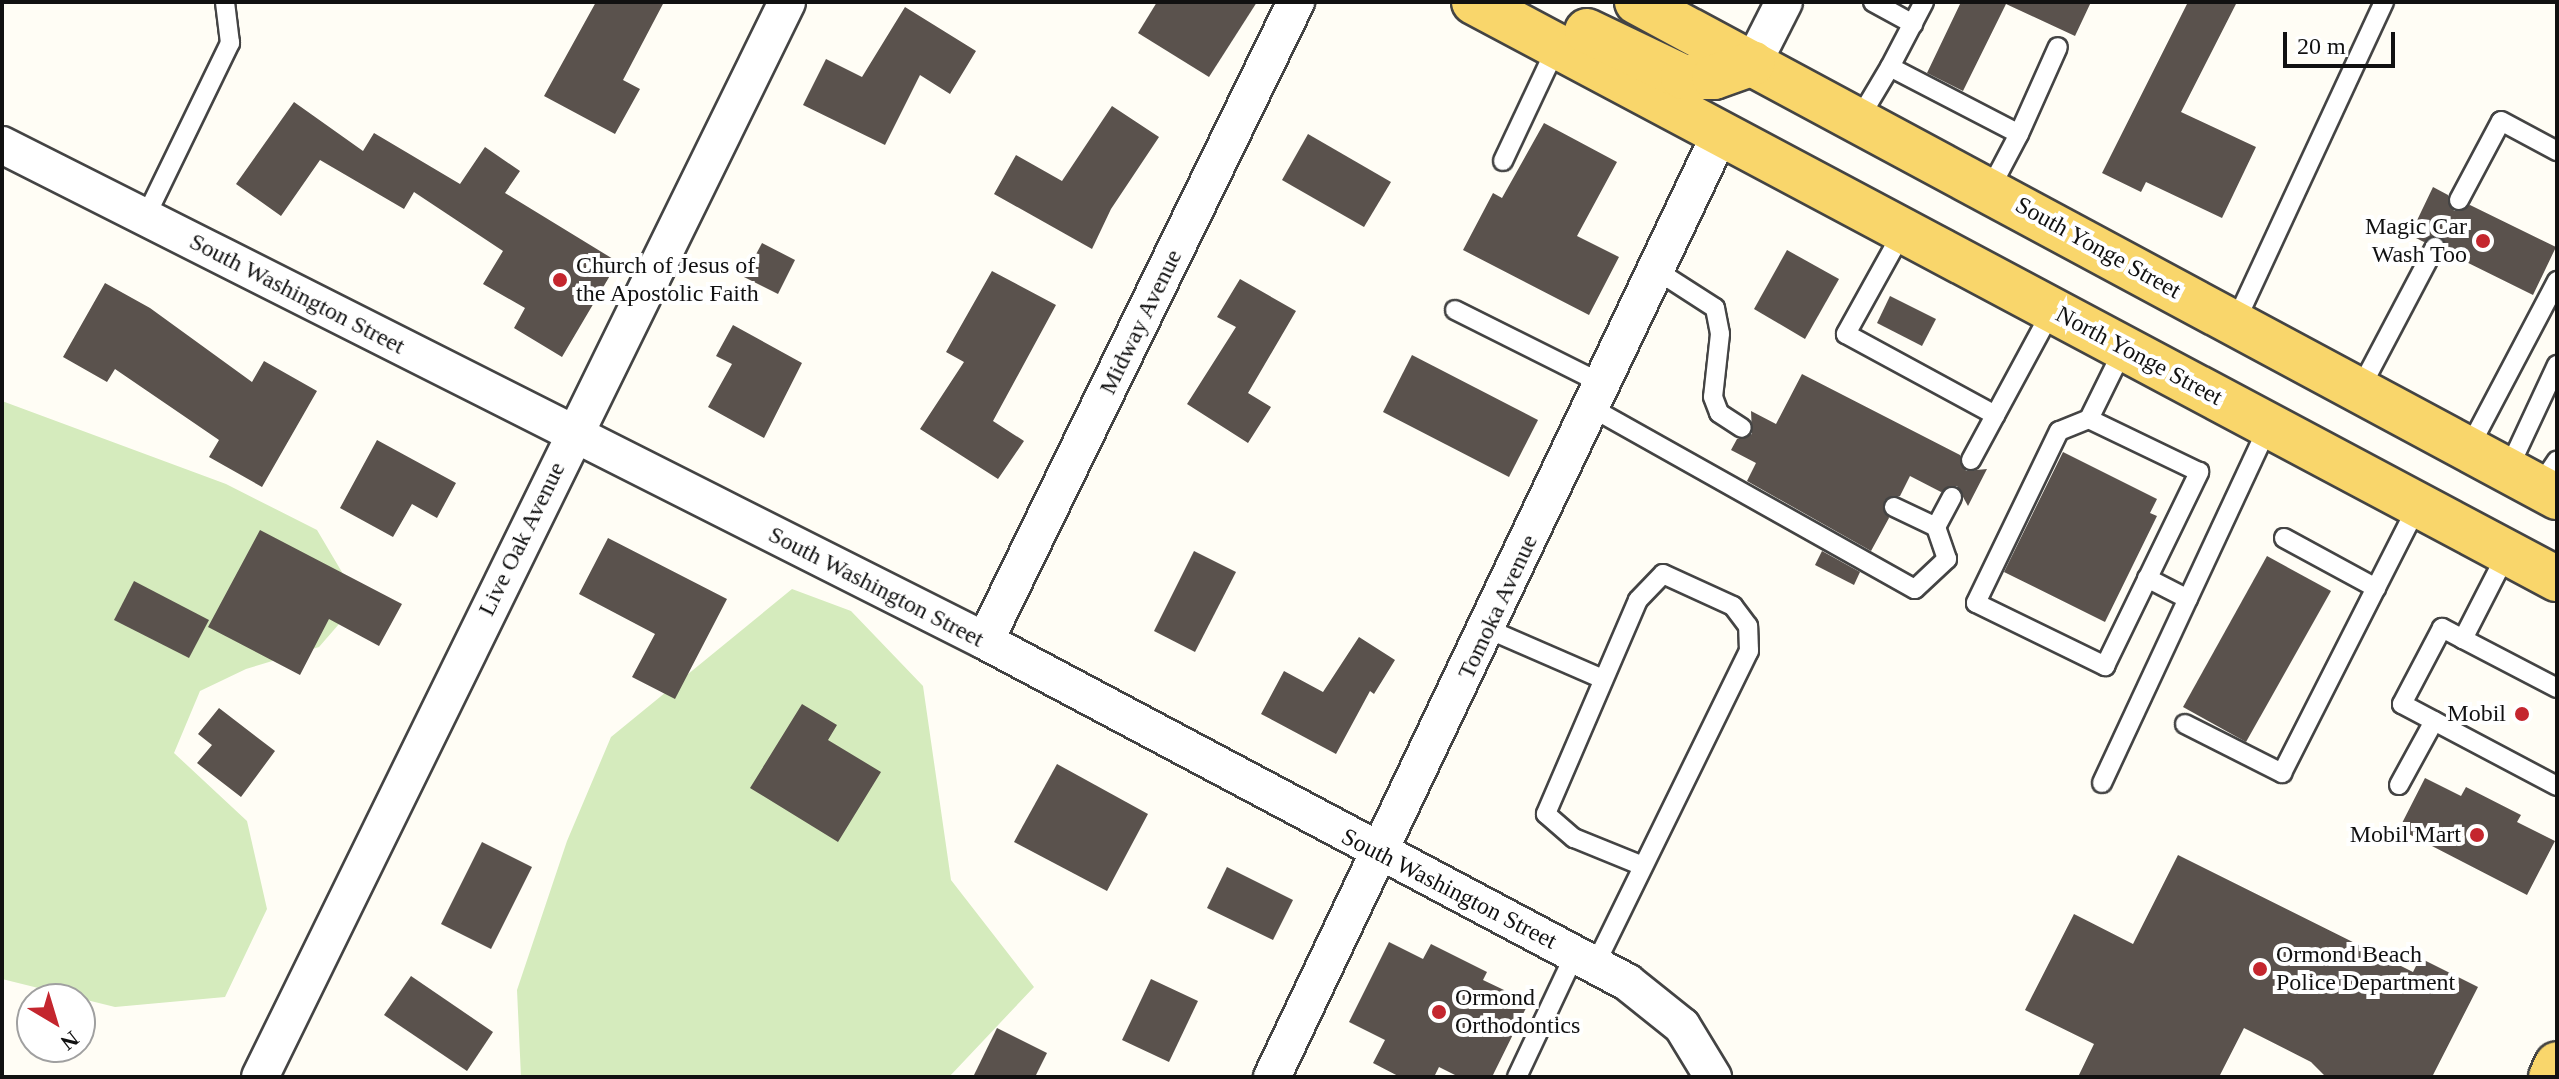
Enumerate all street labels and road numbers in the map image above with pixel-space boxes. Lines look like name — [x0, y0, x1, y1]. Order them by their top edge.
street label: South Yonge Street — [2010, 190, 2186, 306]
street label: South Washington Street — [184, 227, 410, 361]
street label: Midway Avenue — [1093, 244, 1189, 400]
street label: North Yonge Street — [2050, 300, 2228, 412]
street label: Live Oak Avenue — [472, 457, 572, 621]
street label: South Washington Street — [763, 520, 989, 654]
street label: Tomoka Avenue — [1452, 530, 1544, 684]
street label: South Washington Street — [1336, 822, 1562, 956]

